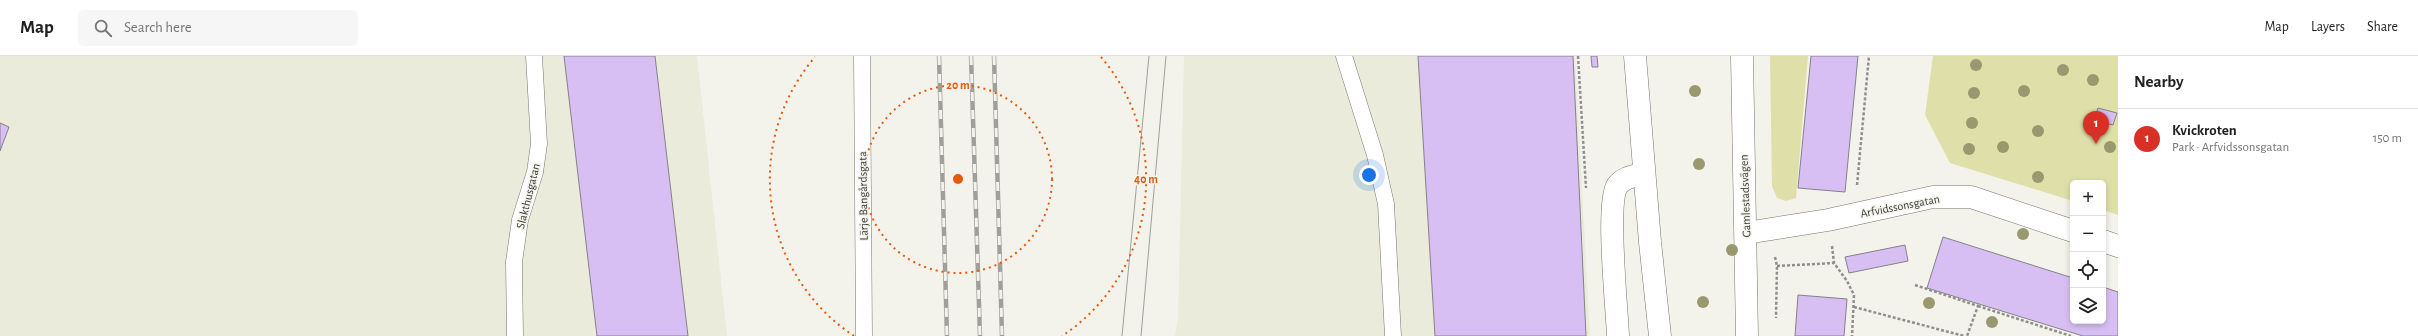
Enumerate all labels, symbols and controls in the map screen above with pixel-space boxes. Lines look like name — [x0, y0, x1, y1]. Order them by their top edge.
search box — [78, 10, 358, 46]
icon: search — [92, 17, 114, 39]
text: Map — [20, 18, 54, 37]
text: Search here — [124, 20, 192, 35]
text: Map — [2264, 20, 2289, 34]
text: Layers — [2311, 20, 2345, 34]
text: Share — [2367, 20, 2398, 34]
text: Nearby — [2134, 73, 2184, 90]
text: 20 m — [946, 79, 970, 91]
pin: 1 — [2083, 111, 2109, 144]
text: Kvickroten — [2172, 123, 2237, 138]
text: 1 — [2145, 132, 2149, 145]
text: 150 m — [2373, 132, 2402, 145]
text: Park · Arfvidssonsgatan — [2172, 141, 2289, 154]
street label: Lärje Bangårdsgata — [856, 151, 871, 241]
street label: Gamlestadsvägen — [1738, 154, 1752, 238]
street label: Slakthusgatan — [514, 162, 542, 230]
your location — [1359, 165, 1379, 185]
centre of rings — [951, 172, 965, 186]
text: 40 m — [1134, 173, 1158, 185]
map controls — [2070, 180, 2106, 324]
button: + — [2070, 180, 2106, 216]
street label: Arfvidssonsgatan — [1859, 192, 1941, 220]
button: − — [2070, 216, 2106, 252]
button: locate — [2070, 252, 2106, 288]
button: layers — [2070, 288, 2106, 324]

